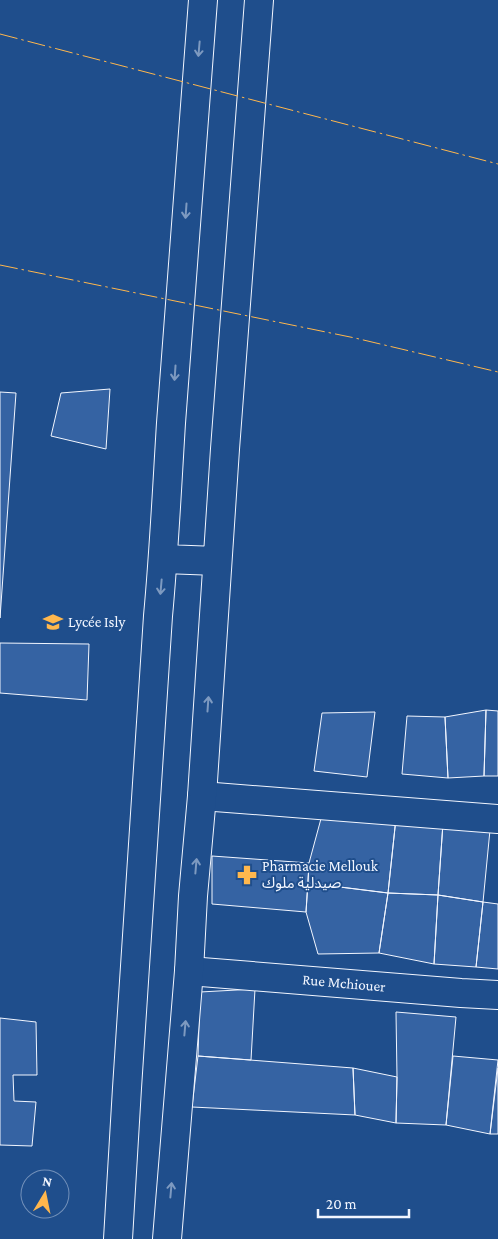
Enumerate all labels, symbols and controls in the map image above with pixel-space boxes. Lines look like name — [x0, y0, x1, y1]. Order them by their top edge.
one-way arrow — [195, 40, 204, 56]
one-way arrow — [182, 202, 191, 218]
one-way arrow — [170, 364, 179, 380]
one-way arrow — [156, 579, 166, 595]
school or university icon: Lycée Isly — [42, 611, 64, 633]
place label: Lycée Isly — [68, 614, 125, 631]
one-way arrow — [204, 697, 213, 713]
place label: Pharmacie Mellouk صيدلية ملوك — [262, 858, 379, 892]
one-way arrow — [191, 859, 201, 875]
pharmacy icon: Pharmacie Mellouk صيدلية ملوك — [236, 864, 258, 886]
street label: Rue Mchiouer — [302, 971, 387, 995]
one-way arrow — [180, 1021, 189, 1037]
north arrow — [20, 1169, 70, 1219]
text: N — [41, 1172, 54, 1190]
one-way arrow — [167, 1183, 176, 1199]
scale bar — [318, 1186, 409, 1218]
text: 20 m — [326, 1196, 357, 1212]

